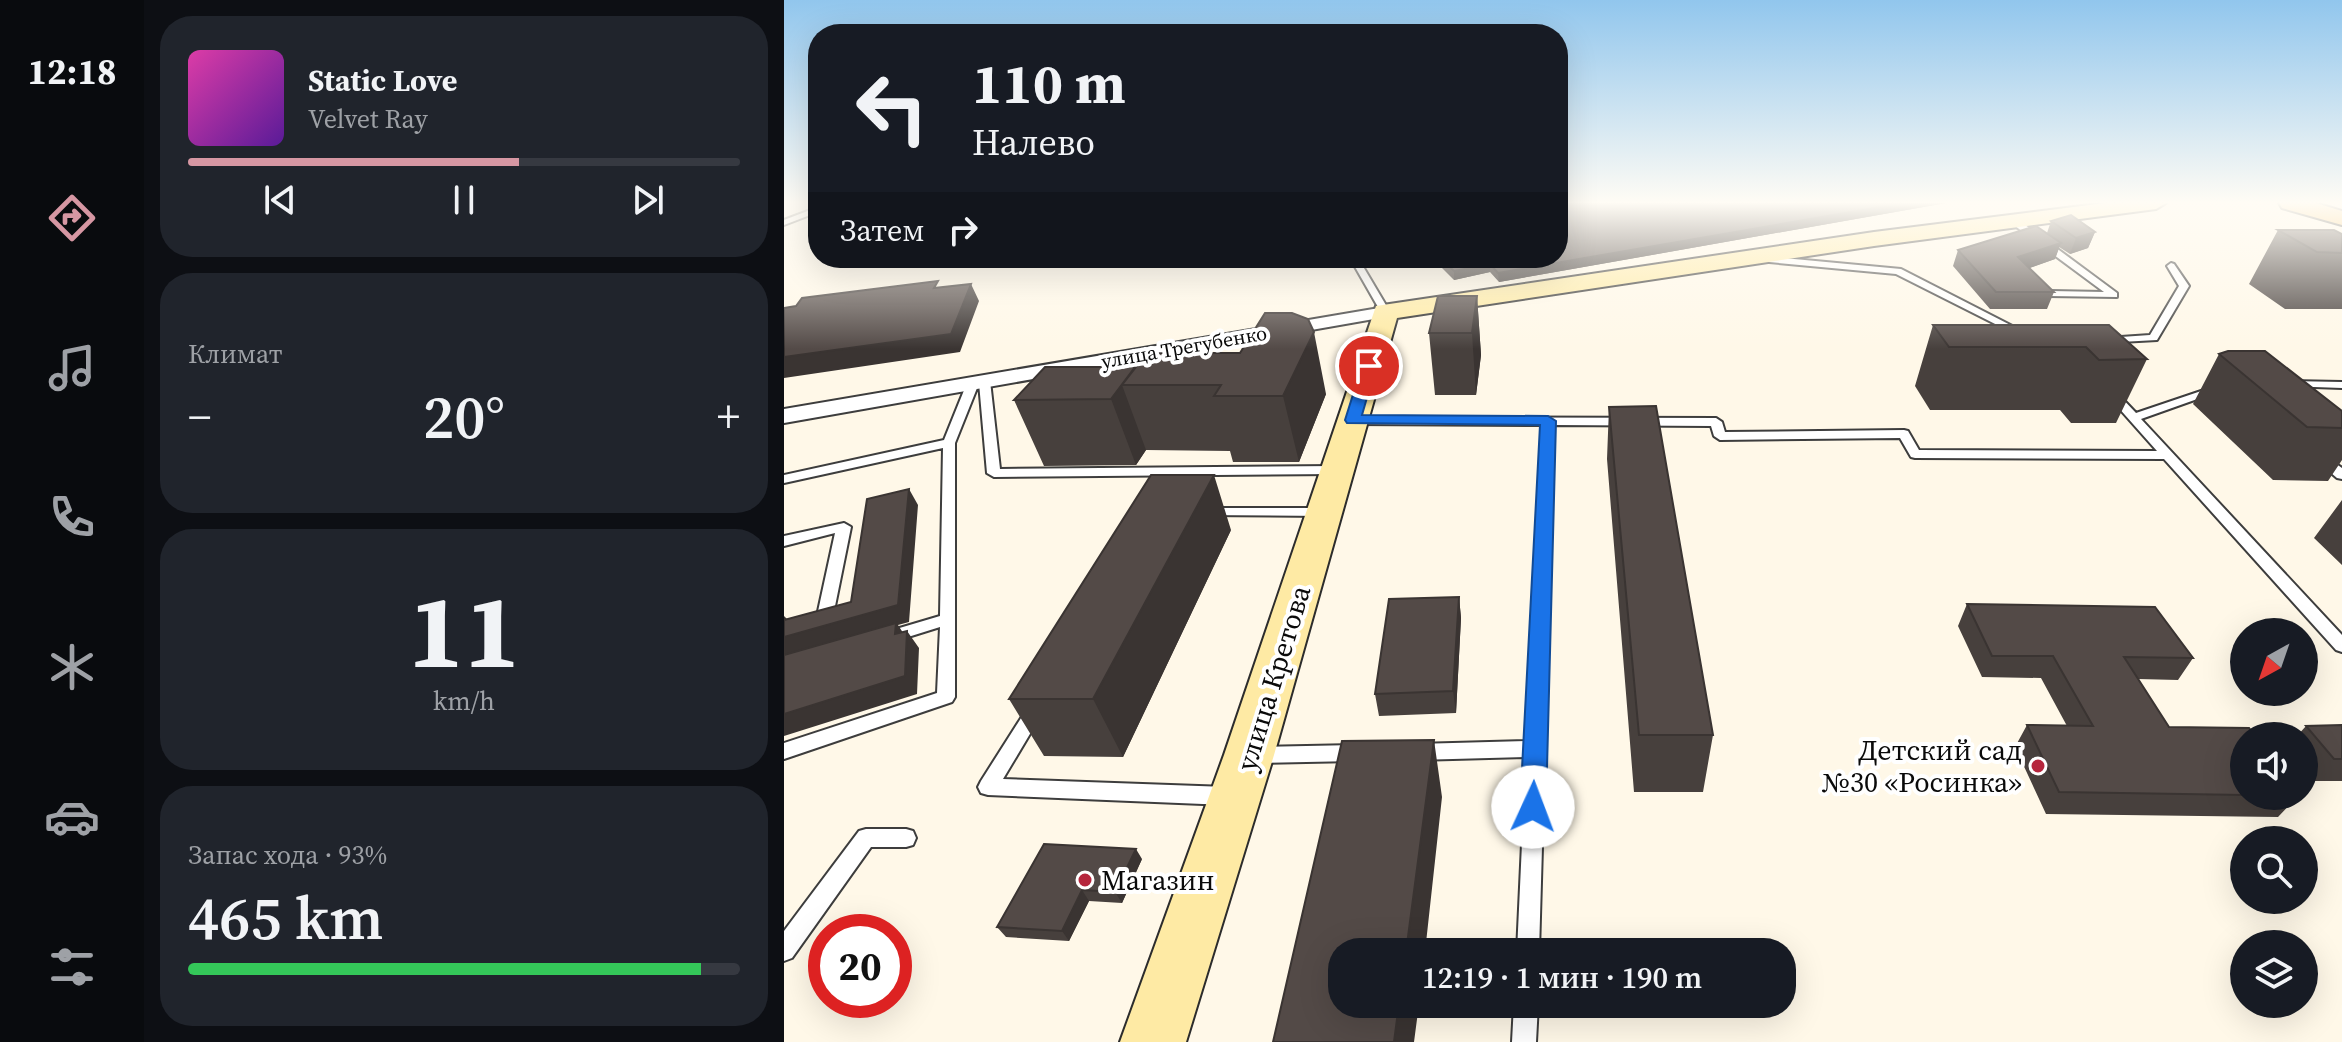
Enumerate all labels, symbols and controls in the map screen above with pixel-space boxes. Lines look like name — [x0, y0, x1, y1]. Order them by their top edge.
text: 110 m — [972, 45, 1126, 122]
text: 12:18 — [28, 47, 116, 96]
icon: left — [840, 56, 944, 160]
text: Static Love — [308, 60, 457, 101]
text: Velvet Ray — [308, 101, 428, 137]
text: Налево — [972, 118, 1095, 167]
icon: previous — [258, 178, 302, 222]
icon: pause — [442, 178, 486, 222]
icon: next — [626, 178, 670, 222]
icon: directions — [44, 190, 100, 246]
icon: right — [941, 208, 985, 252]
text: Затем — [840, 210, 925, 251]
street label: улица Трегубенко — [1099, 319, 1269, 375]
pin — [1335, 332, 1403, 400]
text: Климат — [188, 336, 282, 372]
icon: music — [44, 340, 100, 396]
icon: arrive — [1347, 344, 1391, 388]
text: 20° — [423, 376, 505, 458]
text: − — [188, 386, 211, 447]
text: + — [717, 386, 740, 447]
icon: phone — [44, 489, 100, 545]
text: 11 — [408, 559, 520, 702]
street label: улица Кретова — [1227, 580, 1319, 775]
north arrow — [2230, 618, 2318, 706]
map controls — [2230, 618, 2318, 1018]
icon: climate — [44, 639, 100, 695]
text: km/h — [433, 683, 495, 719]
button: sound — [2230, 722, 2318, 810]
place label: Детский сад №30 «Росинка» — [1822, 731, 2022, 801]
marker: Детский сад №30 «Росинка» — [2029, 757, 2047, 775]
position arrow — [1491, 765, 1575, 849]
icon: car — [44, 789, 100, 845]
button: search — [2230, 826, 2318, 914]
text: Запас хода · 93% — [188, 837, 387, 873]
place label: Магазин — [1101, 861, 1214, 899]
marker: Магазин — [1076, 871, 1094, 889]
text: 465 km — [188, 877, 384, 959]
speed limit sign: 20 — [808, 914, 912, 1018]
button: layers — [2230, 930, 2318, 1018]
icon: filters — [44, 939, 100, 995]
text: 12:19 · 1 мин · 190 m — [1422, 957, 1702, 998]

